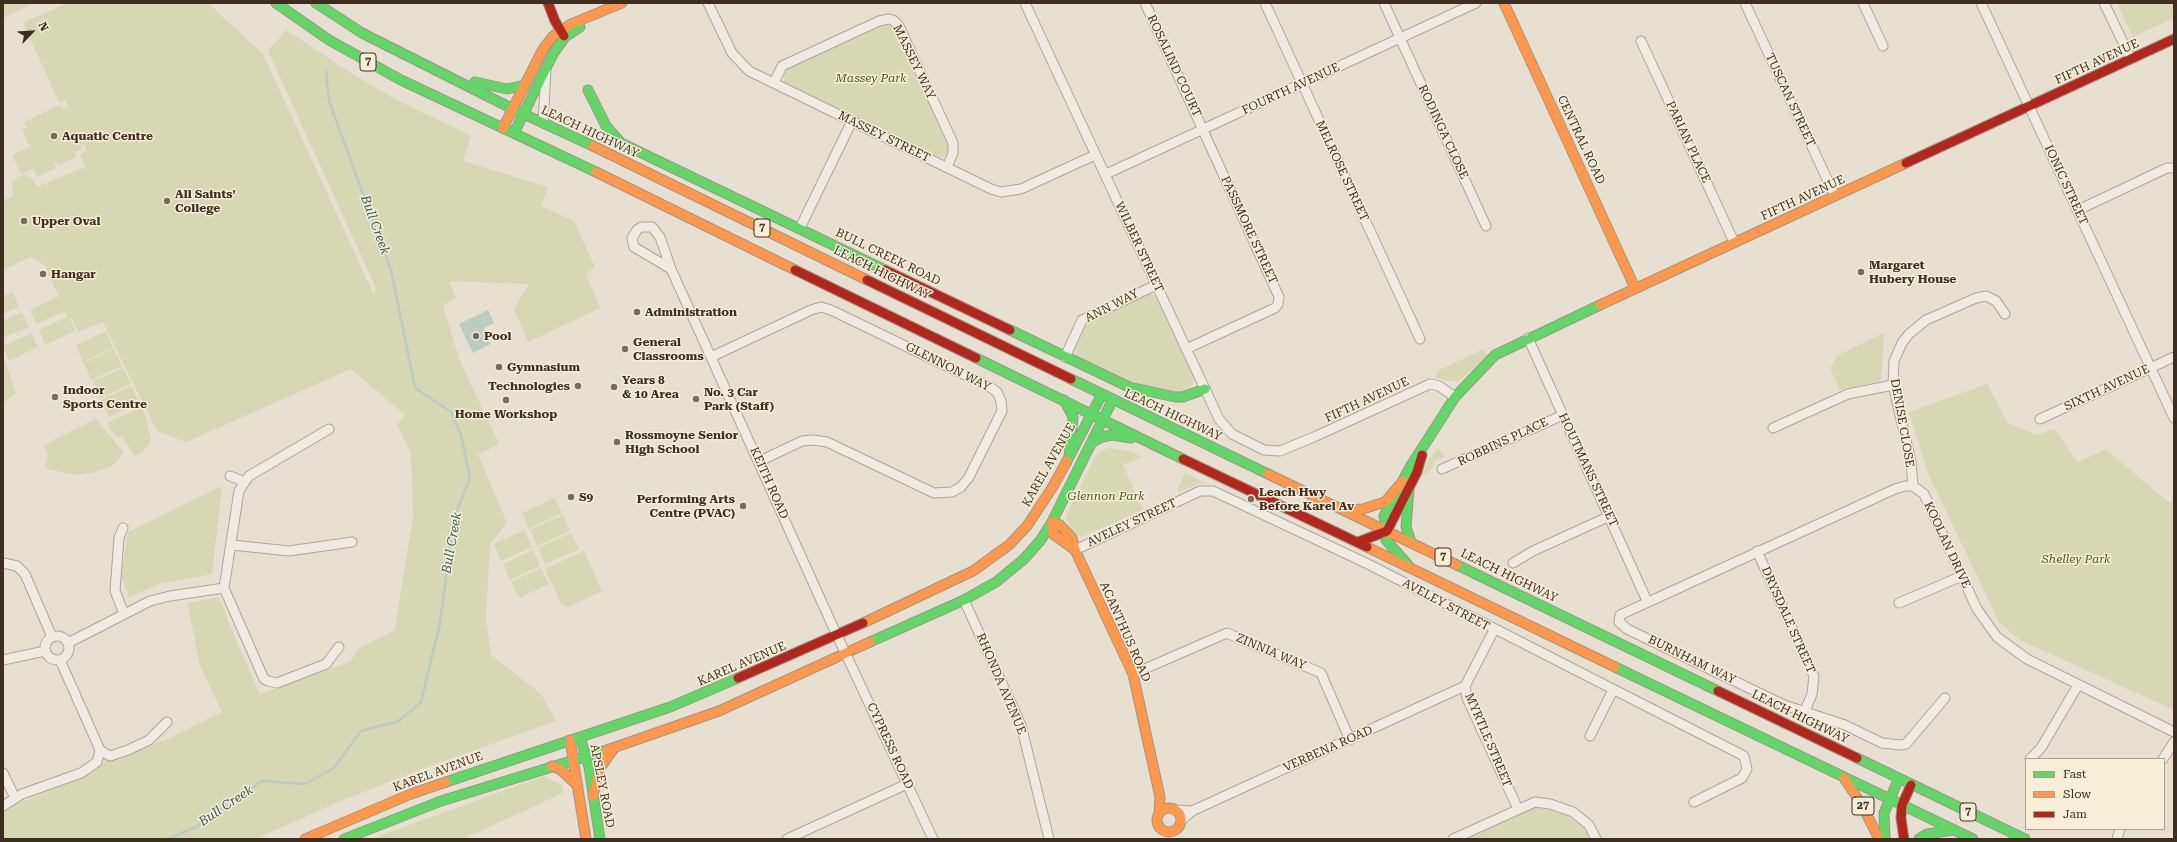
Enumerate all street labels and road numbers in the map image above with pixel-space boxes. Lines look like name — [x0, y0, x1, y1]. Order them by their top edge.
street label: ROSALIND COURT — [1144, 13, 1204, 119]
street label: MASSEY WAY — [890, 22, 938, 102]
street label: FIFTH AVENUE — [2053, 36, 2141, 88]
street label: TUSCAN STREET — [1762, 51, 1818, 149]
road number: 7 — [360, 53, 376, 71]
street label: FOURTH AVENUE — [1240, 60, 1342, 118]
street label: RODINGA CLOSE — [1415, 82, 1471, 182]
street label: CENTRAL ROAD — [1554, 93, 1608, 187]
street label: PARIAN PLACE — [1663, 99, 1713, 185]
street label: LEACH HIGHWAY — [539, 103, 641, 161]
street label: MASSEY STREET — [836, 108, 932, 166]
street label: MELROSE STREET — [1312, 118, 1372, 224]
street label: IONIC STREET — [2041, 143, 2091, 227]
street label: FIFTH AVENUE — [1759, 172, 1847, 224]
street label: PASSMORE STREET — [1218, 174, 1280, 286]
street label: WILBER STREET — [1112, 199, 1166, 295]
road number: 7 — [754, 219, 770, 237]
street label: BULL CREEK ROAD — [833, 225, 943, 289]
street label: LEACH HIGHWAY — [831, 243, 933, 303]
street label: ANN WAY — [1083, 286, 1141, 326]
street label: GLENNON WAY — [903, 339, 993, 395]
street label: SIXTH AVENUE — [2062, 362, 2152, 414]
street label: FIFTH AVENUE — [1323, 374, 1411, 426]
street label: DENISE CLOSE — [1887, 377, 1917, 469]
street label: LEACH HIGHWAY — [1122, 386, 1224, 444]
street label: HOUTMANS STREET — [1555, 411, 1621, 529]
street label: ROBBINS PLACE — [1456, 415, 1550, 469]
street label: KAREL AVENUE — [1019, 420, 1079, 510]
street label: KEITH ROAD — [747, 445, 791, 521]
street label: AVELEY STREET — [1085, 496, 1179, 550]
street label: KOOLAN DRIVE — [1921, 499, 1973, 591]
street label: LEACH HIGHWAY — [1458, 546, 1560, 606]
road number: 7 — [1435, 548, 1451, 566]
street label: DRYSDALE STREET — [1758, 564, 1818, 676]
street label: AVELEY STREET — [1400, 576, 1492, 634]
street label: ACANTHUS ROAD — [1096, 580, 1154, 684]
street label: RHONDA AVENUE — [973, 631, 1029, 737]
street label: ZINNIA WAY — [1234, 631, 1308, 673]
street label: BURNHAM WAY — [1646, 632, 1738, 688]
street label: KAREL AVENUE — [696, 639, 788, 689]
street label: LEACH HIGHWAY — [1749, 687, 1851, 747]
street label: MYRTLE STREET — [1462, 691, 1514, 789]
street label: CYPRESS ROAD — [864, 701, 916, 791]
street label: VERBENA ROAD — [1281, 723, 1375, 775]
street label: APSLEY ROAD — [587, 743, 617, 829]
street label: KAREL AVENUE — [391, 749, 485, 795]
road number: 27 — [1852, 797, 1874, 815]
road number: 7 — [1960, 803, 1976, 821]

